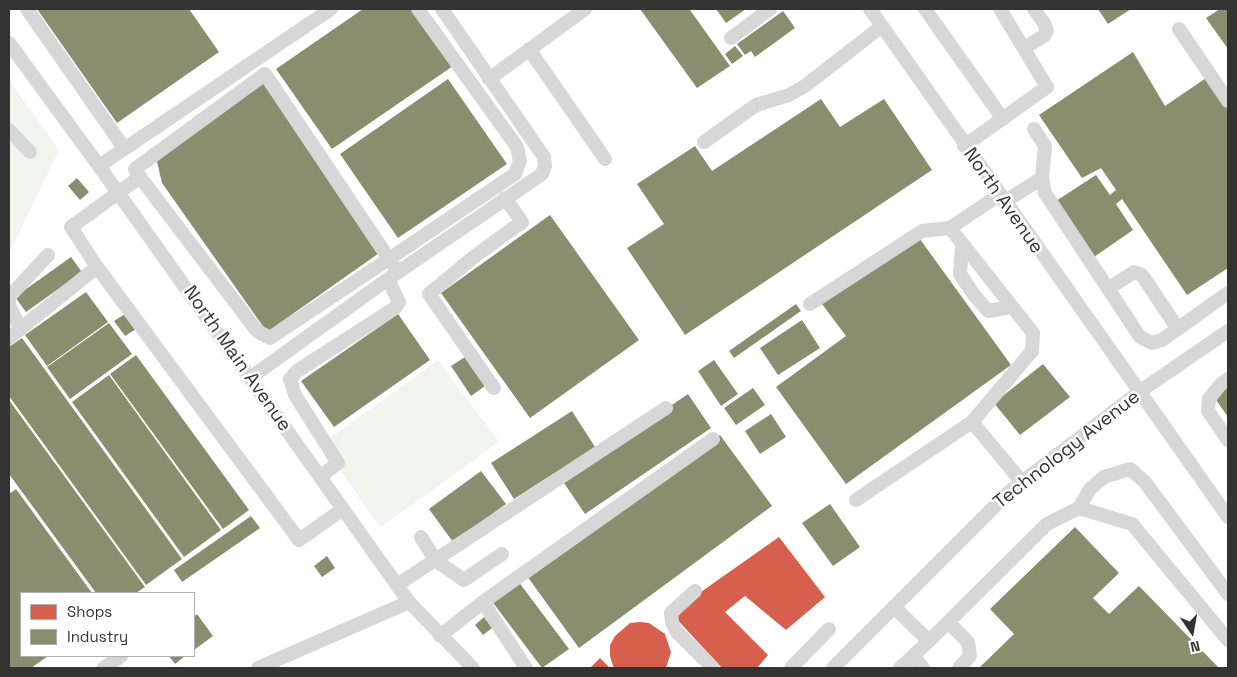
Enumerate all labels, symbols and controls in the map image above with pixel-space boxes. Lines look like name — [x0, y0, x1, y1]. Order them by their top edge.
street label: North Avenue — [958, 144, 1048, 258]
street label: North Main Avenue — [178, 282, 296, 436]
street label: Technology Avenue — [989, 386, 1145, 514]
legend — [20, 592, 195, 657]
text: Shops — [67, 602, 112, 621]
north arrow — [1167, 607, 1217, 657]
text: Industry — [67, 627, 128, 646]
text: N — [1189, 637, 1202, 656]

